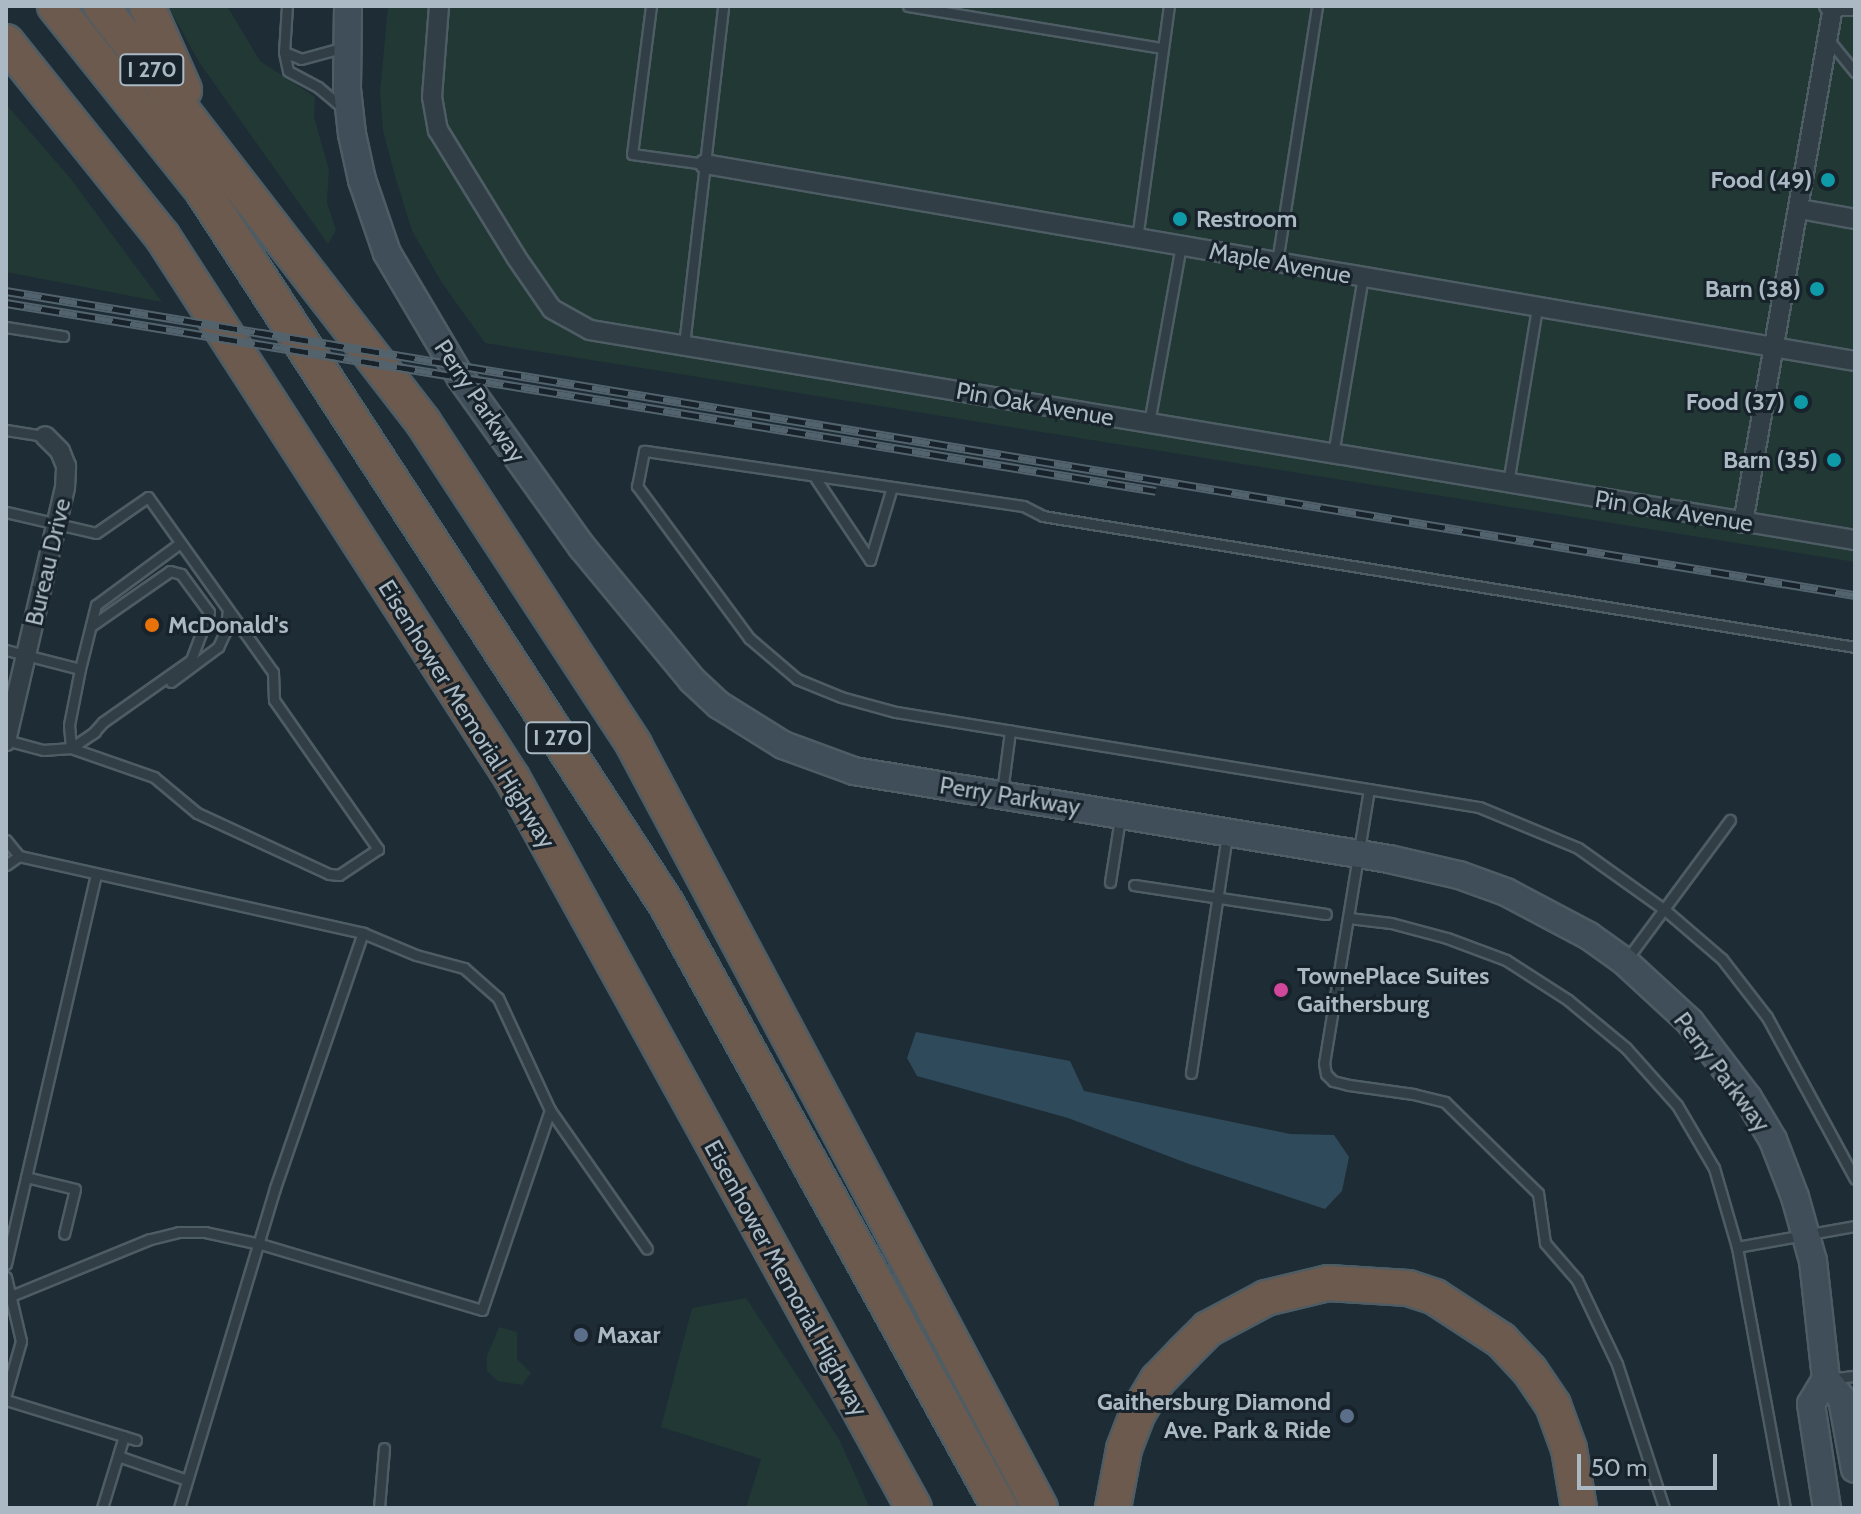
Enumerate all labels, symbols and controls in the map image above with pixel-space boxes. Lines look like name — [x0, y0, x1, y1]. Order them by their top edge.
road number: I 270 — [118, 52, 186, 88]
place label: Food (49) — [1710, 166, 1812, 194]
marker: Food (49) — [1819, 171, 1837, 189]
place label: Restroom — [1196, 205, 1297, 233]
marker: Restroom — [1171, 210, 1189, 228]
street label: Maple Avenue — [1207, 236, 1353, 290]
place label: Barn (38) — [1705, 275, 1801, 303]
marker: Barn (38) — [1808, 280, 1826, 298]
street label: Perry Parkway — [428, 334, 532, 468]
street label: Pin Oak Avenue — [954, 376, 1116, 432]
place label: Food (37) — [1686, 388, 1785, 416]
marker: Food (37) — [1792, 393, 1810, 411]
place label: Barn (35) — [1723, 446, 1818, 474]
marker: Barn (35) — [1825, 451, 1843, 469]
street label: Pin Oak Avenue — [1593, 484, 1755, 538]
street label: Bureau Drive — [19, 496, 77, 628]
street label: Eisenhower Memorial Highway — [372, 574, 562, 854]
place label: McDonald's — [168, 611, 289, 639]
marker: McDonald's — [143, 616, 161, 634]
road number: I 270 — [524, 720, 592, 756]
street label: Perry Parkway — [938, 771, 1082, 821]
place label: TownePlace Suites Gaithersburg — [1297, 962, 1489, 1018]
marker: TownePlace Suites Gaithersburg — [1272, 981, 1290, 999]
street label: Perry Parkway — [1668, 1007, 1776, 1137]
street label: Eisenhower Memorial Highway — [698, 1135, 874, 1421]
place label: Maxar — [597, 1321, 660, 1349]
marker: Maxar — [572, 1326, 590, 1344]
place label: Gaithersburg Diamond Ave. Park & Ride — [1097, 1388, 1331, 1444]
marker: Gaithersburg Diamond Ave. Park & Ride — [1338, 1407, 1356, 1425]
scale bar — [1581, 1438, 1721, 1488]
text: 50 m — [1591, 1453, 1647, 1482]

